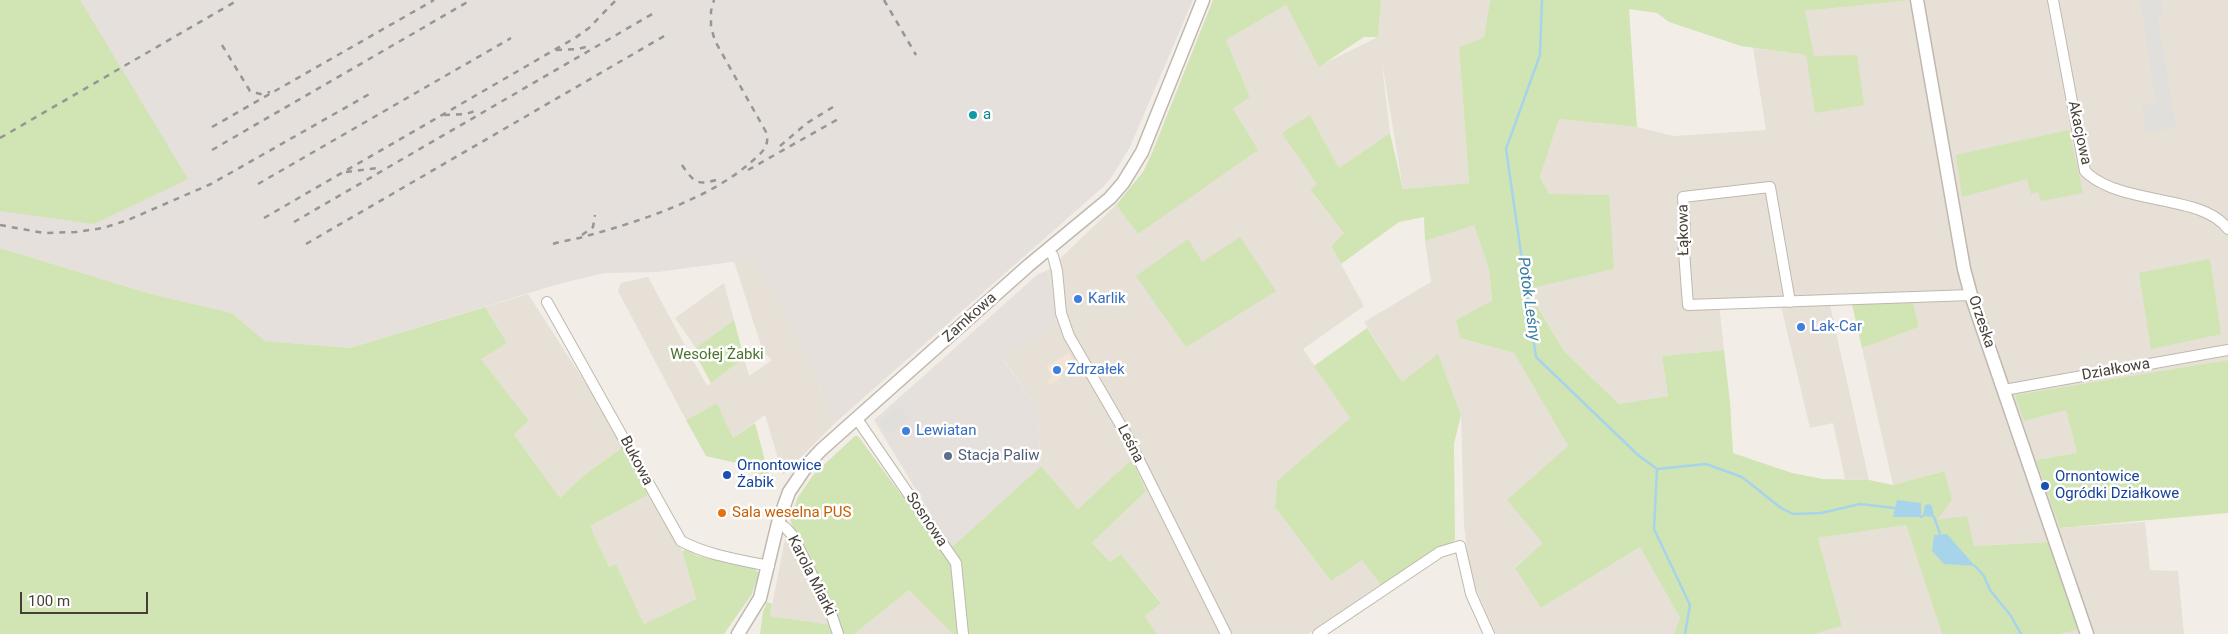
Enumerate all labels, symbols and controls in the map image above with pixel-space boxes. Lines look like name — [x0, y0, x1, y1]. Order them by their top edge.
street label: Akacjowa — [2063, 99, 2095, 167]
place label: a — [983, 106, 991, 124]
marker: a — [967, 109, 979, 121]
street label: Łąkowa — [1675, 204, 1693, 256]
water label: Potok Leśny — [1513, 256, 1543, 342]
street label: Zamkowa — [939, 289, 1001, 347]
place label: Karlik — [1088, 290, 1126, 308]
marker: Karlik — [1072, 293, 1084, 305]
street label: Orzeska — [1964, 293, 1998, 351]
place label: Lak-Car — [1811, 318, 1862, 336]
marker: Lak-Car — [1795, 321, 1807, 333]
park label: Wesołej Żabki — [670, 346, 764, 364]
street label: Działkowa — [2081, 355, 2151, 385]
place label: Zdrzałek — [1067, 361, 1125, 379]
marker: Zdrzałek — [1051, 364, 1063, 376]
place label: Lewiatan — [916, 422, 976, 440]
street label: Leśna — [1113, 422, 1147, 466]
marker: Lewiatan — [900, 425, 912, 437]
street label: Bukowa — [616, 433, 656, 489]
place label: Stacja Paliw — [958, 447, 1039, 465]
marker: Stacja Paliw — [942, 450, 954, 462]
place label: Ornontowice Żabik — [737, 457, 822, 492]
place label: Ornontowice Ogródki Działkowe — [2055, 468, 2179, 503]
marker: Ornontowice Żabik — [721, 469, 733, 481]
marker: Ornontowice Ogródki Działkowe — [2039, 480, 2051, 492]
street label: Sosnowa — [901, 489, 951, 551]
place label: Sala weselna PUS — [732, 504, 851, 522]
marker: Sala weselna PUS — [716, 507, 728, 519]
street label: Karola Miarki — [783, 533, 839, 619]
scale bar — [22, 582, 150, 614]
text: 100 m — [28, 592, 70, 610]

